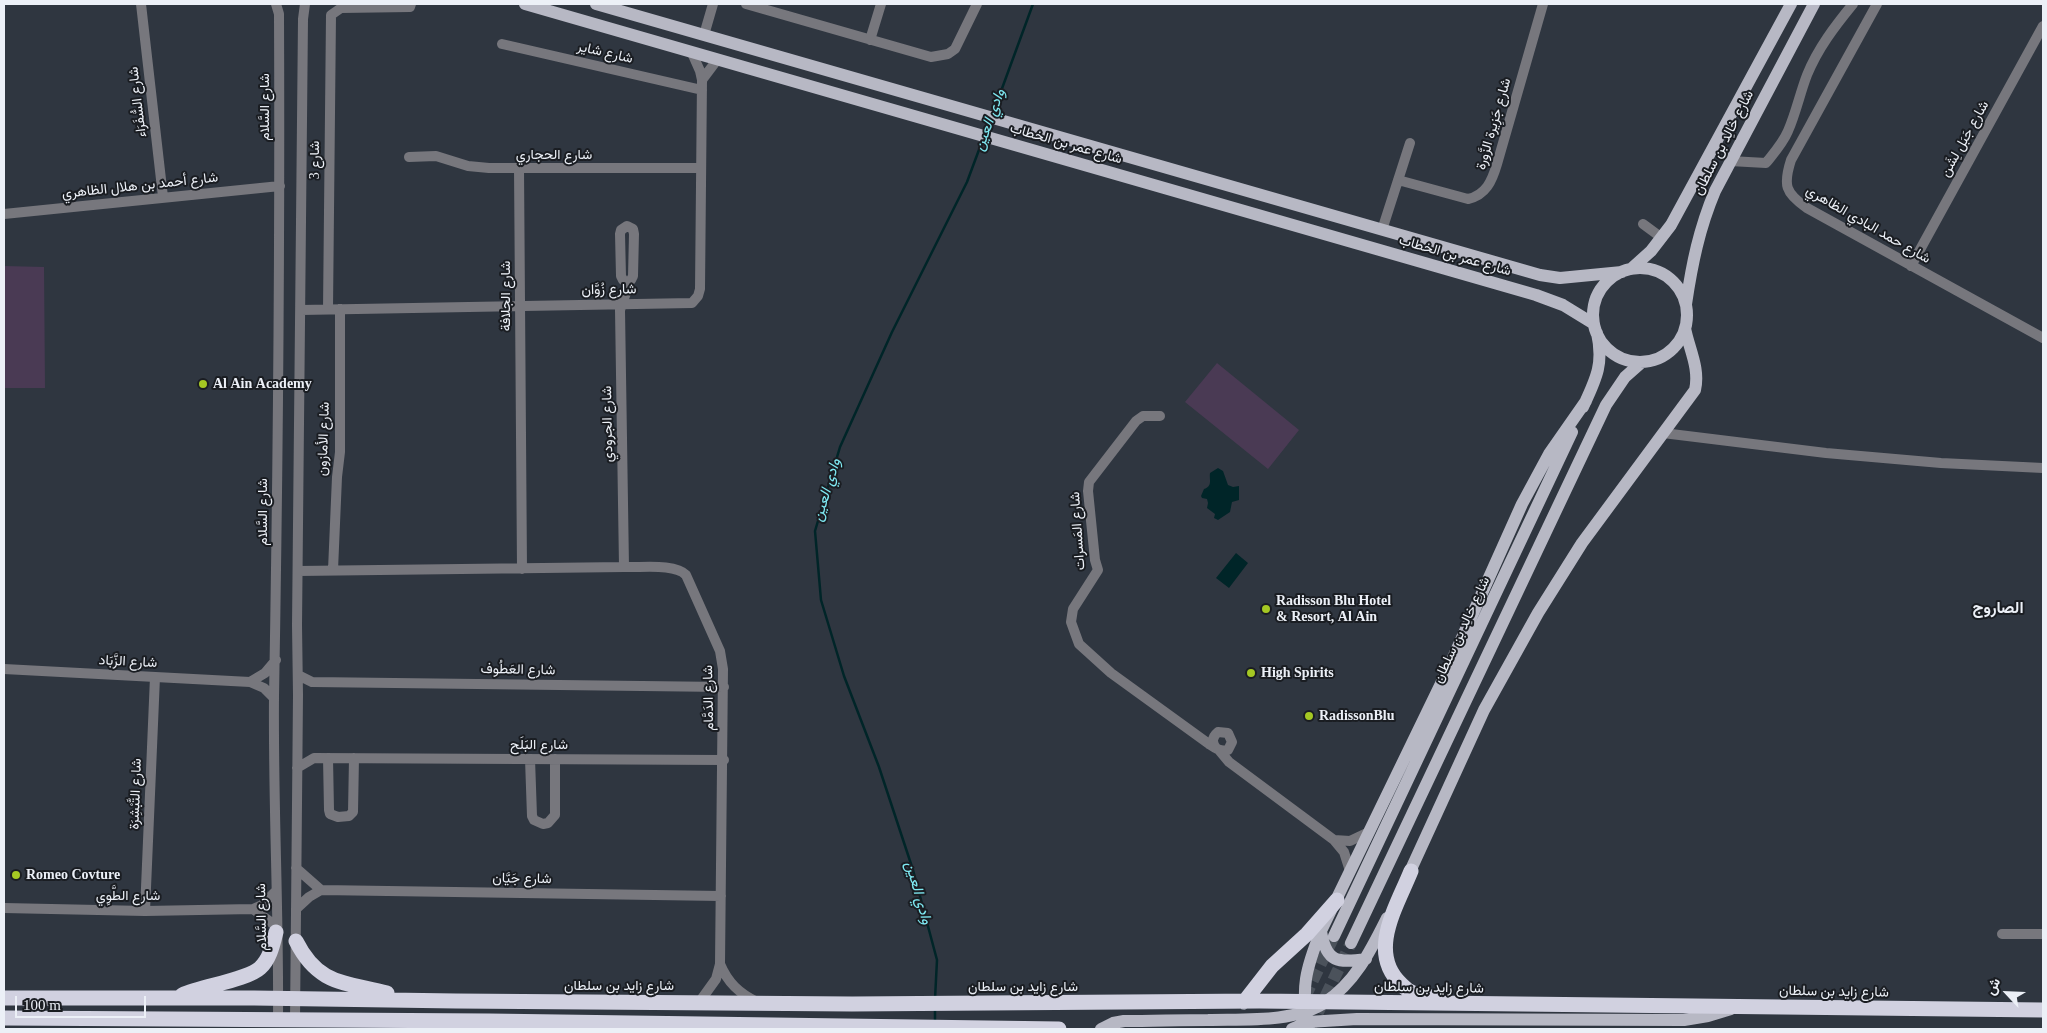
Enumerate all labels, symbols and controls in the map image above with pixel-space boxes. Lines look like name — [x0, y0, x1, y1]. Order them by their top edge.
street label: شارع شاير — [576, 38, 634, 68]
street label: شارع السُّفَرَاء — [125, 66, 151, 138]
street label: شارع السَّلام — [257, 73, 273, 141]
street label: شارع جَزِيرة الزَّورة — [1473, 76, 1515, 172]
water label: وادي العين — [970, 86, 1010, 154]
street label: شارع خالِد بن سلطان — [1690, 88, 1758, 198]
street label: شارع جَبَل لِشَن — [1937, 98, 1993, 180]
street label: شارع عمر بن الخطاب — [1008, 120, 1124, 168]
street label: شارع 3 — [307, 141, 323, 179]
street label: شارع الحجاري — [516, 147, 592, 163]
street label: شارع أحمد بن هلال الظاهري — [61, 169, 219, 203]
street label: شارع حمد البادي الظاهري — [1803, 182, 1933, 268]
street label: شارع عمر بن الخطاب — [1397, 232, 1513, 280]
street label: شارع الجلافة — [498, 261, 514, 331]
street label: شارع زُوَّان — [581, 281, 637, 299]
place label: Al Ain Academy — [213, 376, 312, 392]
marker: Al Ain Academy — [197, 378, 209, 390]
street label: شارع الجرودي — [599, 386, 617, 462]
street label: شارع الأمازون — [314, 402, 334, 476]
water label: وادي العين — [809, 456, 845, 524]
street label: شارع السَّلام — [255, 478, 271, 546]
street label: شارع المَسرات — [1067, 491, 1089, 571]
street label: شارع خالِد بن سلطان — [1430, 574, 1494, 686]
place label: Radisson Blu Hotel & Resort, Al Ain — [1276, 593, 1391, 626]
district label: الصاروج — [1972, 599, 2024, 619]
marker: Radisson Blu Hotel & Resort, Al Ain — [1260, 603, 1272, 615]
street label: شارع الزَّبَاد — [98, 652, 158, 672]
street label: شارع العَطُوف — [480, 661, 556, 679]
street label: شارع الدَمَّام — [700, 665, 718, 731]
place label: High Spirits — [1261, 665, 1334, 681]
marker: High Spirits — [1245, 667, 1257, 679]
place label: RadissonBlu — [1319, 708, 1394, 724]
marker: RadissonBlu — [1303, 710, 1315, 722]
street label: شارع البَلَح — [510, 737, 568, 753]
street label: شارع التَّبْشِرَة — [126, 758, 146, 830]
water label: وادي العين — [900, 859, 936, 927]
place label: Romeo Covture — [26, 867, 120, 883]
marker: Romeo Covture — [10, 869, 22, 881]
street label: شارع جَيَّان — [492, 870, 552, 888]
street label: شارع السَّلام — [253, 883, 271, 951]
street label: شارع الطَّوِي — [96, 888, 160, 904]
north arrow — [1982, 968, 2032, 1018]
text: ش — [1983, 976, 2003, 997]
street label: شارع زايد بن سلطان — [564, 978, 674, 994]
street label: شارع زايد بن سلطان — [968, 979, 1078, 995]
street label: شارع زايد بن سلطان — [1374, 979, 1484, 997]
street label: شارع زايد بن سلطان — [1779, 983, 1889, 1001]
scale bar — [18, 986, 149, 1018]
text: 100 m — [23, 997, 61, 1013]

